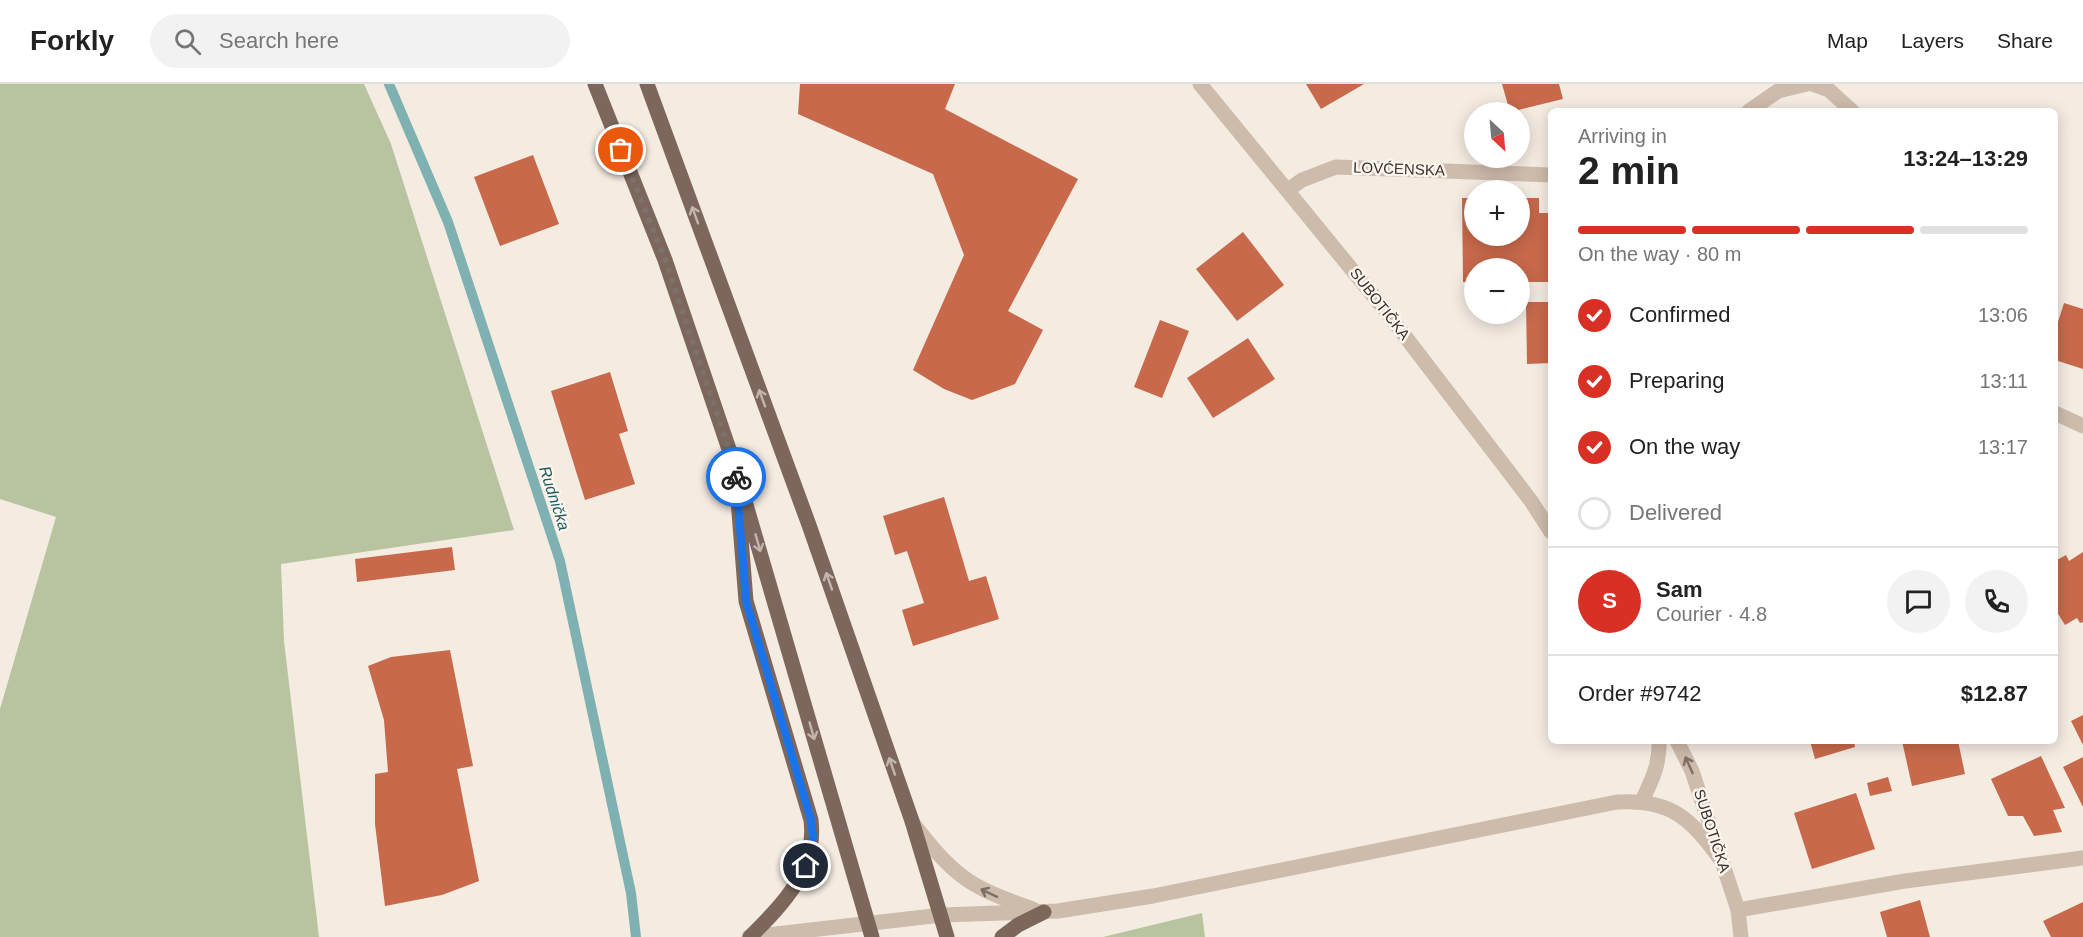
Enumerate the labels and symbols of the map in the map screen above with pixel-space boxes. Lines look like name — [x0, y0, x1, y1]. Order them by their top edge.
north arrow — [1464, 102, 1530, 168]
pin — [595, 124, 646, 175]
street label: LOVĆENSKA — [1353, 158, 1445, 179]
one-way arrow — [689, 206, 700, 225]
street label: SUBOTIČKA — [1347, 264, 1414, 343]
one-way arrow — [756, 389, 767, 408]
courier — [706, 447, 766, 507]
water label: Rudnička — [536, 464, 573, 533]
one-way arrow — [753, 533, 764, 552]
one-way arrow — [822, 572, 833, 591]
one-way arrow — [807, 721, 818, 740]
one-way arrow — [1682, 756, 1694, 774]
one-way arrow — [885, 757, 896, 776]
street label: SUBOTIČKA — [1691, 787, 1734, 875]
pin — [780, 840, 831, 891]
one-way arrow — [981, 887, 999, 898]

